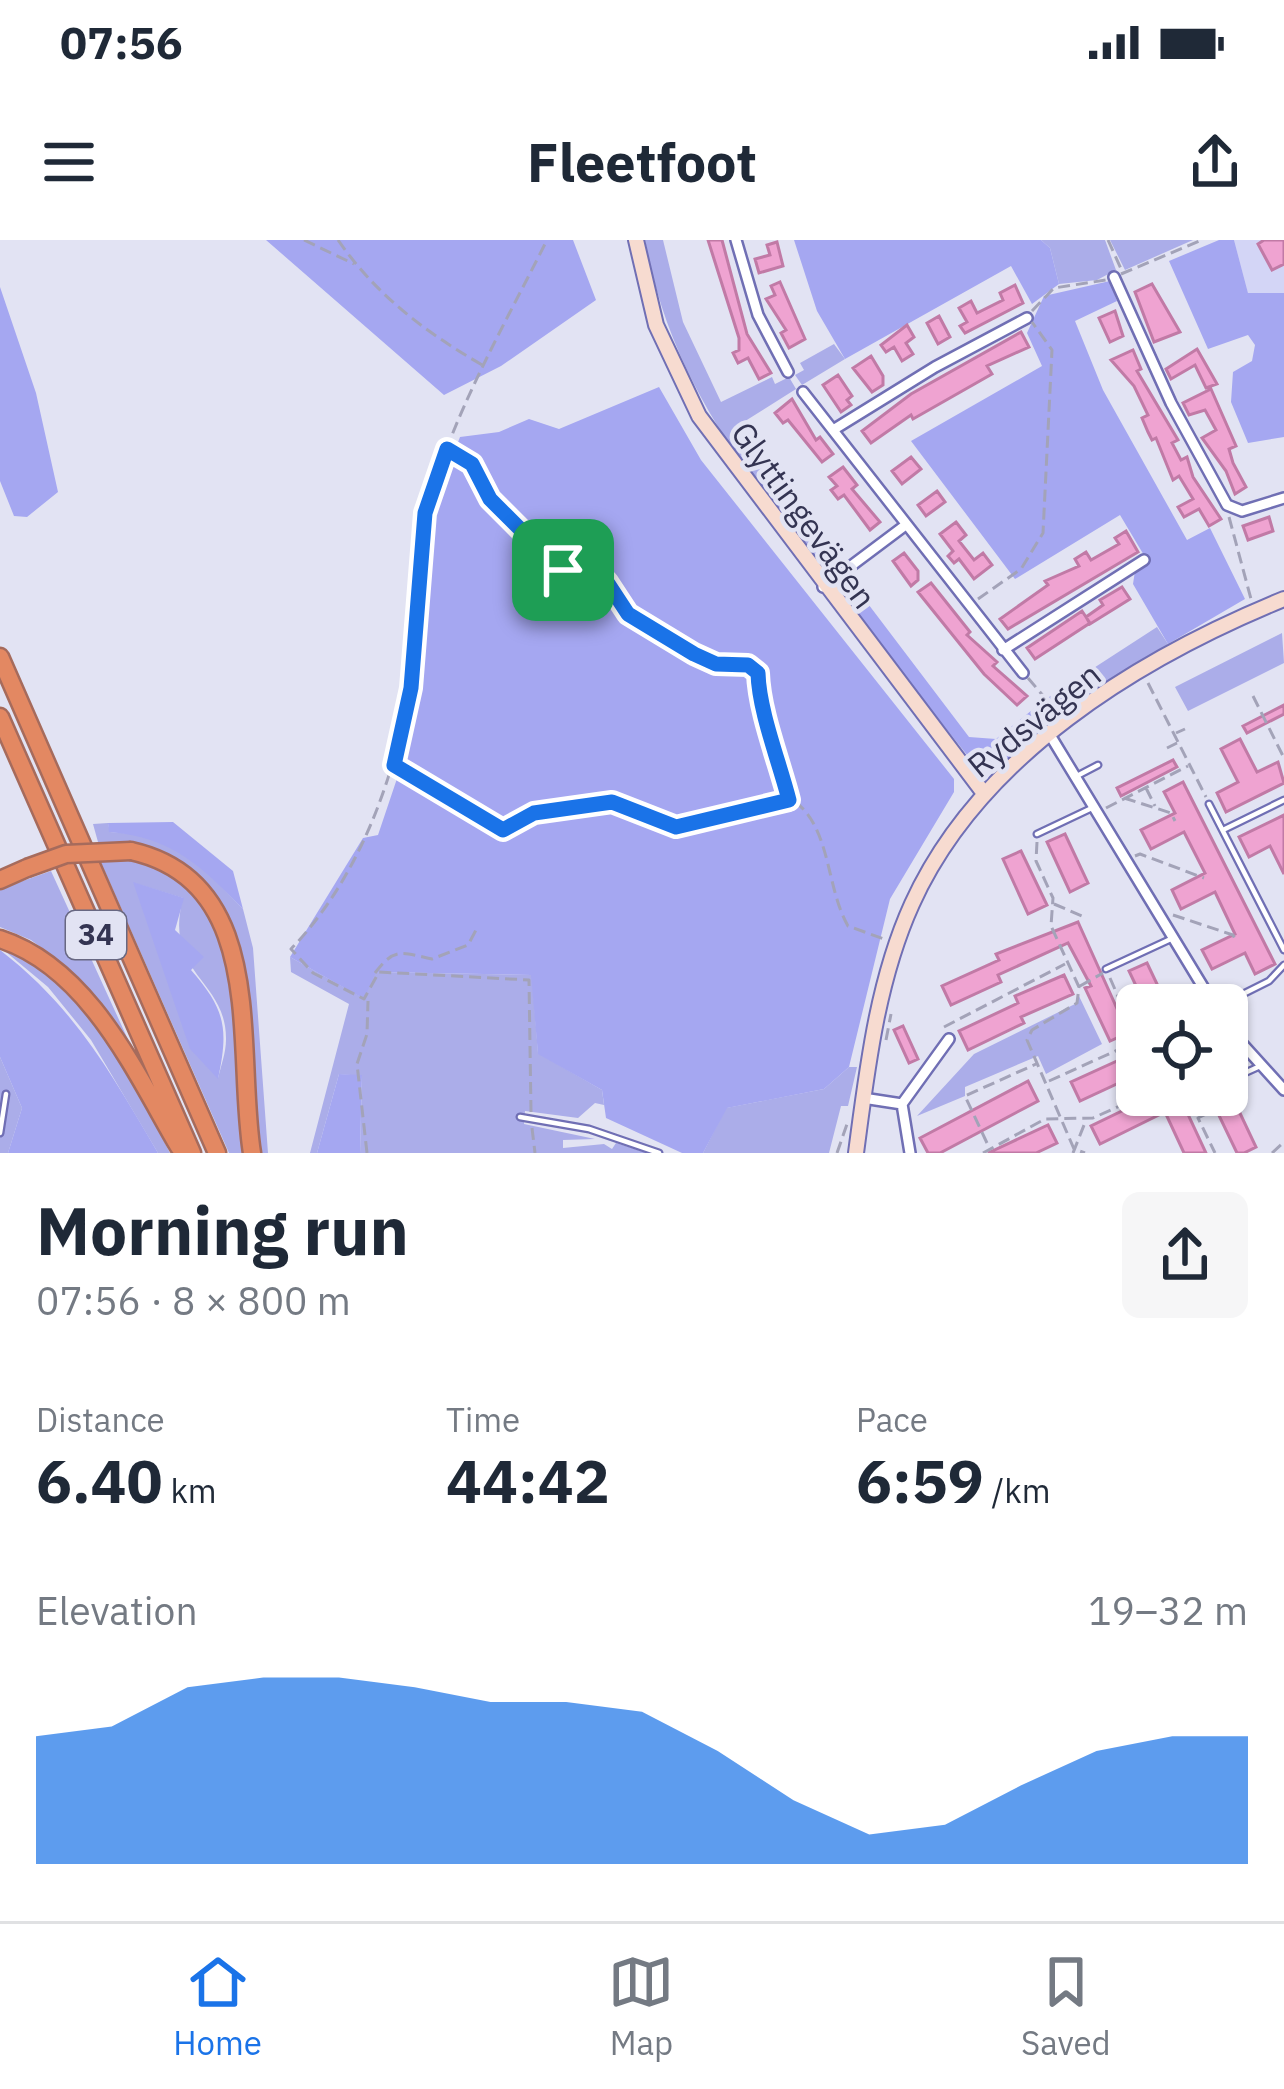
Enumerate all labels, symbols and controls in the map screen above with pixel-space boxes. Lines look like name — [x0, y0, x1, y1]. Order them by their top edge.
text: 07:56 — [60, 13, 183, 71]
text: Fleetfoot — [527, 127, 757, 197]
icon: menu — [36, 129, 102, 195]
icon: share — [1182, 129, 1248, 195]
street label: Glyttingevägen — [722, 413, 887, 617]
pin — [512, 519, 614, 621]
icon: arrive — [530, 537, 596, 603]
street label: Rydsvägen — [958, 653, 1109, 787]
road number: 34 — [66, 911, 126, 959]
map controls — [1116, 984, 1248, 1116]
button: locate — [1116, 984, 1248, 1116]
text: Morning run — [36, 1187, 409, 1273]
button: share — [1122, 1192, 1248, 1318]
text: 07:56 · 8 × 800 m — [36, 1275, 351, 1326]
text: Distance — [36, 1398, 165, 1441]
text: Time — [446, 1398, 520, 1441]
text: Pace — [856, 1398, 928, 1441]
text: 6.40 — [36, 1441, 163, 1520]
text: 44:42 — [446, 1441, 610, 1520]
text: 6:59 — [856, 1441, 984, 1520]
text: km — [163, 1469, 217, 1512]
text: /km — [984, 1469, 1050, 1512]
text: Elevation — [36, 1585, 198, 1636]
text: 19–32 m — [1088, 1585, 1248, 1636]
tab: Home — [173, 1949, 262, 2064]
tab: Map — [608, 1949, 674, 2064]
tab: Saved — [1021, 1949, 1111, 2064]

